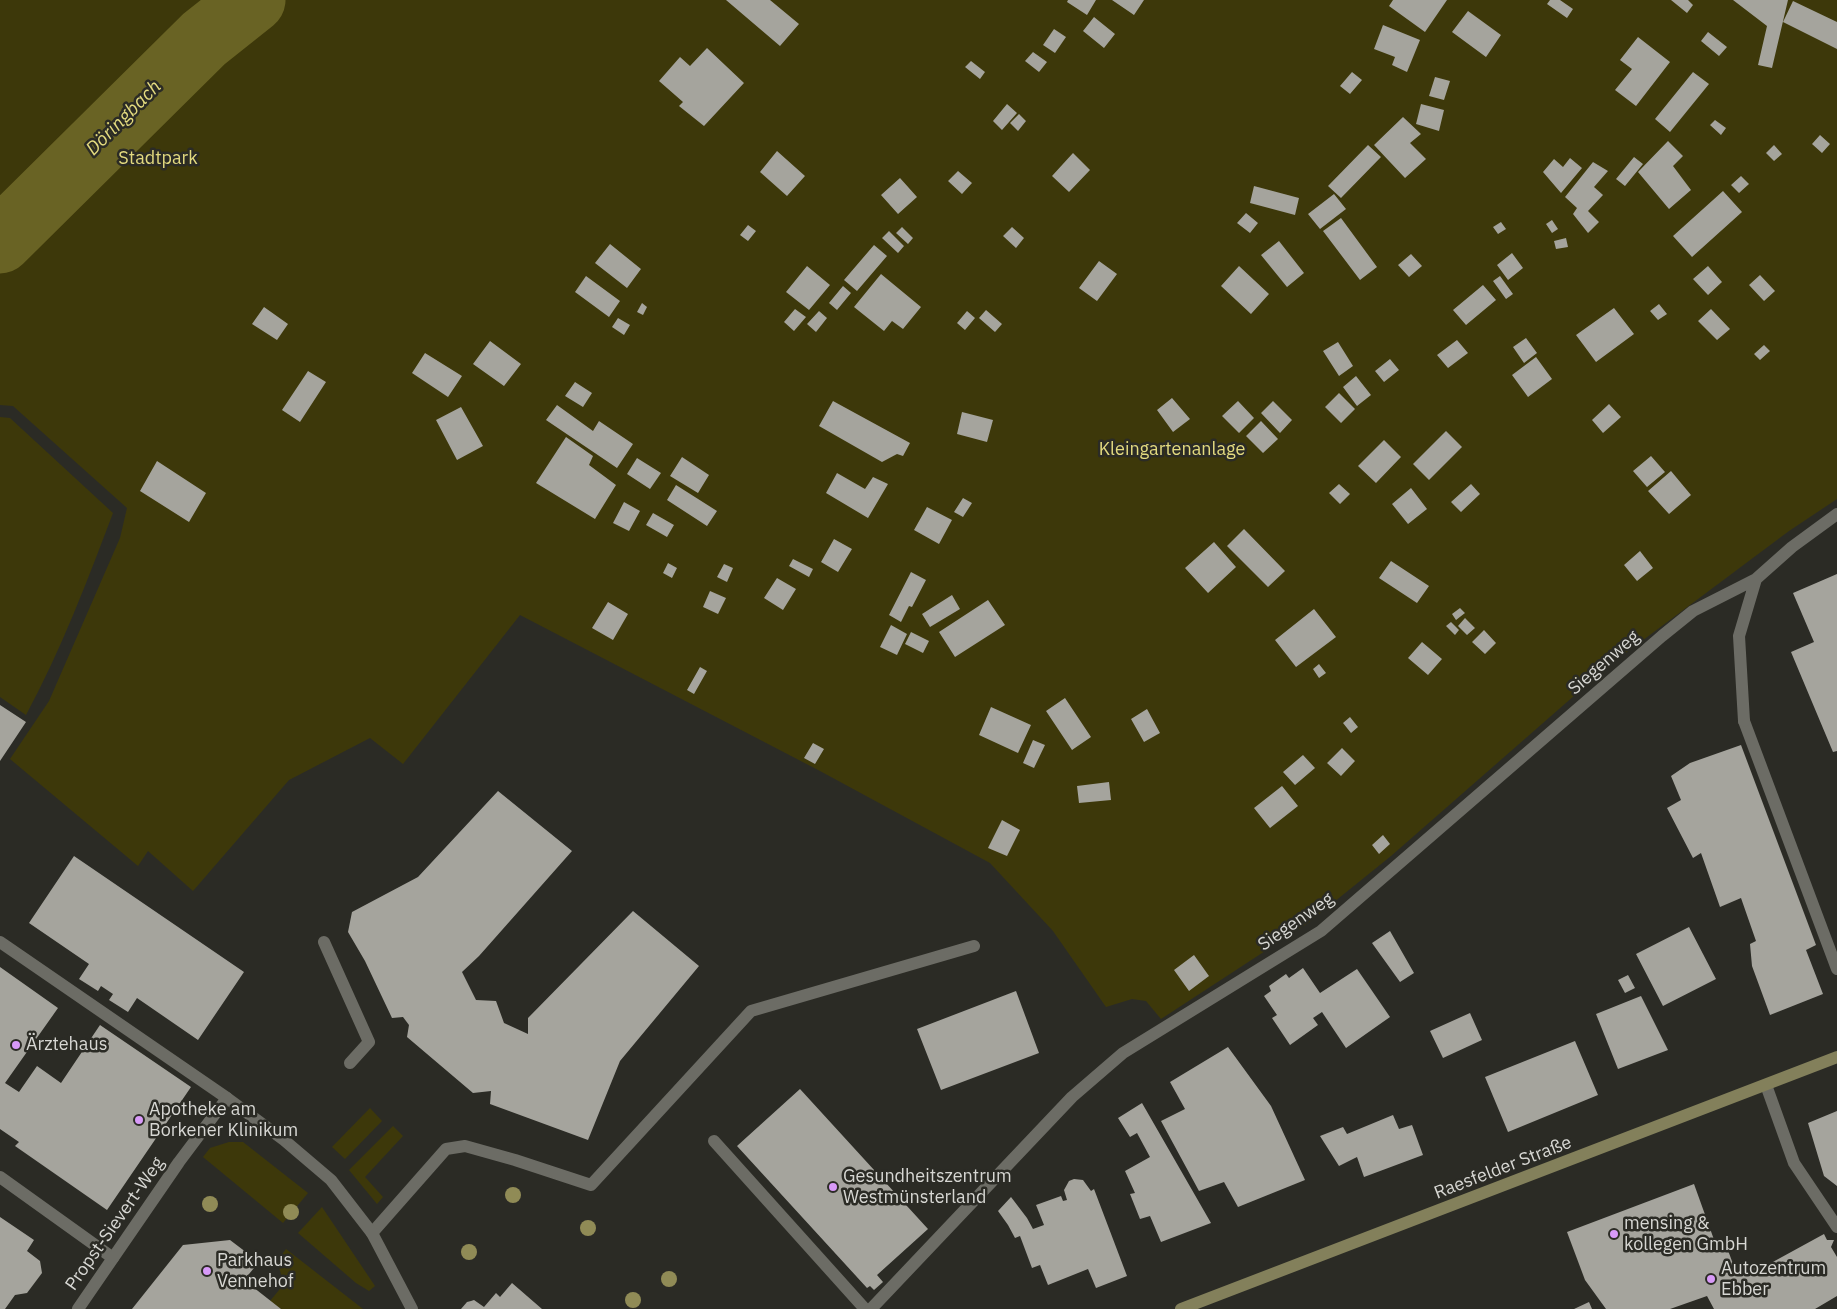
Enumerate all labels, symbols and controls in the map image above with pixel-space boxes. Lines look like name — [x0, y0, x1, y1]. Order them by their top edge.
water label: Döringbach — [82, 76, 166, 160]
park label: Stadtpark — [118, 148, 198, 170]
park label: Kleingartenanlage — [1099, 439, 1245, 461]
street label: Siegenweg — [1564, 626, 1644, 700]
street label: Siegenweg — [1254, 888, 1338, 956]
place label: Ärztehaus — [26, 1034, 107, 1056]
marker: Ärztehaus — [10, 1039, 22, 1051]
place label: Apotheke am Borkener Klinikum — [149, 1099, 298, 1142]
marker: Apotheke am Borkener Klinikum — [133, 1114, 145, 1126]
street label: Raesfelder Straße — [1431, 1132, 1575, 1204]
street label: Propst-Sievert-Weg — [61, 1153, 169, 1295]
place label: Gesundheitszentrum Westmünsterland — [843, 1166, 1012, 1208]
marker: Gesundheitszentrum Westmünsterland — [827, 1181, 839, 1193]
place label: mensing & kollegen GmbH — [1624, 1213, 1748, 1256]
marker: mensing & kollegen GmbH — [1608, 1228, 1620, 1240]
place label: Parkhaus Vennehof — [217, 1250, 294, 1292]
place label: Autozentrum Ebber — [1721, 1258, 1826, 1300]
marker: Parkhaus Vennehof — [201, 1265, 213, 1277]
marker: Autozentrum Ebber — [1705, 1273, 1717, 1285]

